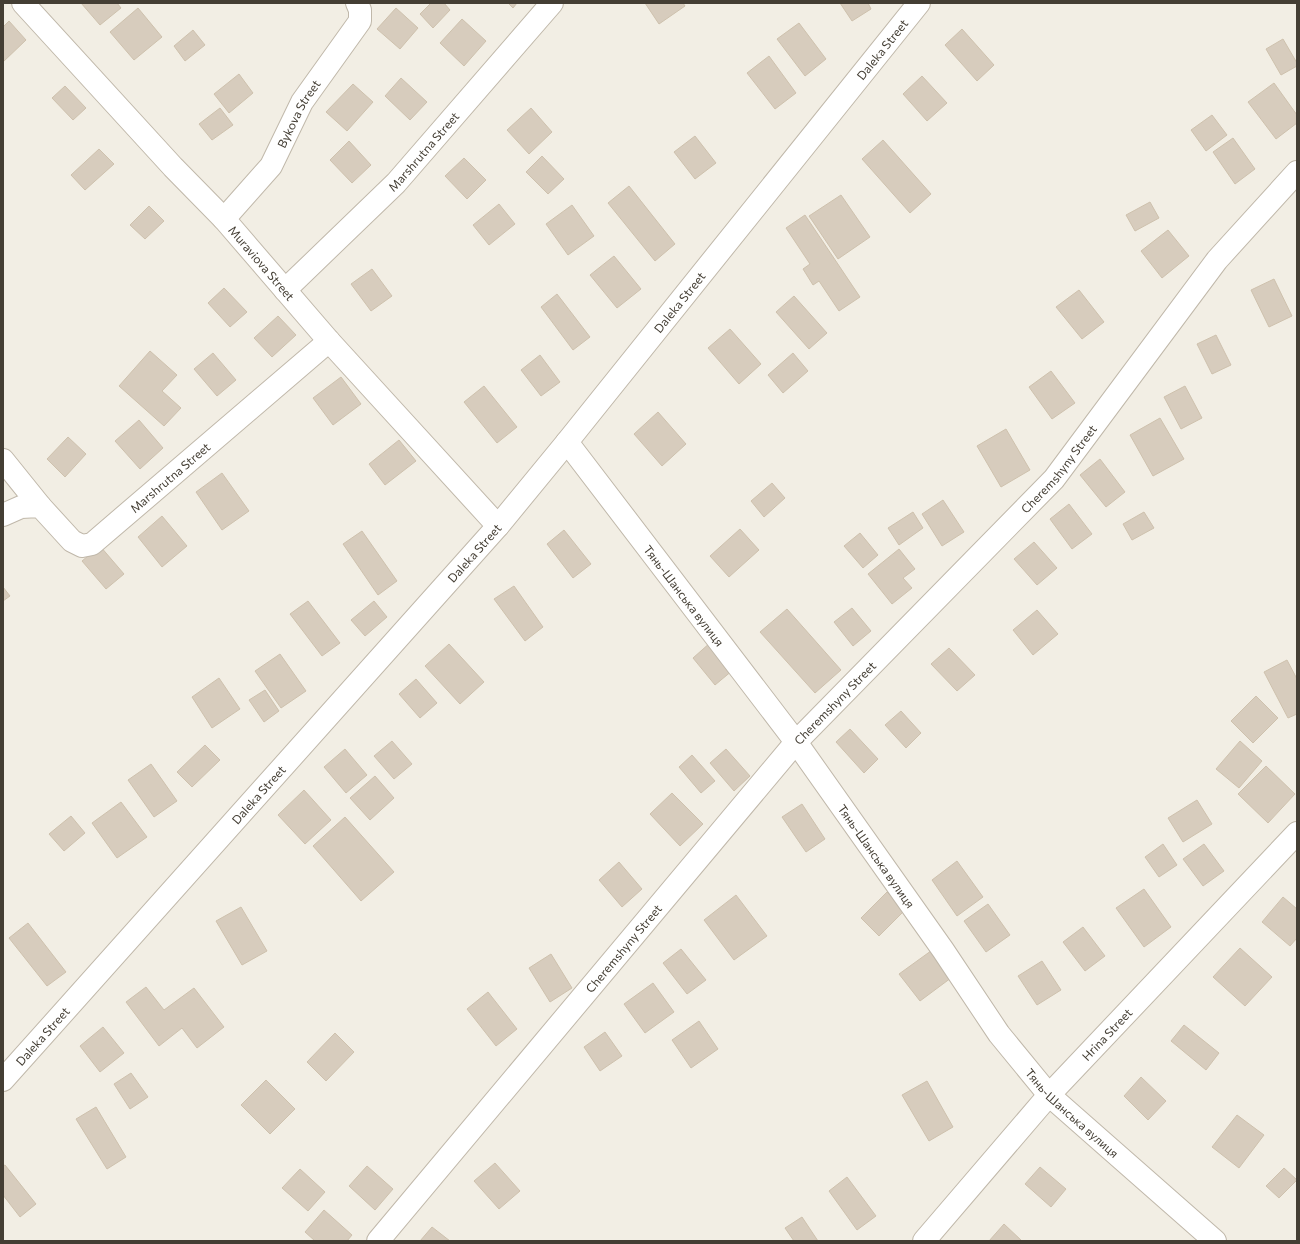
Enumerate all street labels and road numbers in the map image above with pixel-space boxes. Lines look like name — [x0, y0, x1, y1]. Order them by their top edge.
street label: Daleka Street — [853, 16, 910, 82]
street label: Bykova Street — [274, 77, 323, 150]
street label: Marshrutna Street — [385, 109, 462, 194]
street label: Muraviova Street — [226, 223, 298, 303]
street label: Daleka Street — [651, 269, 708, 335]
street label: Cheremshyny Street — [1018, 422, 1099, 516]
street label: Marshrutna Street — [127, 439, 213, 515]
street label: Daleka Street — [444, 521, 504, 585]
street label: Тянь-Шанська вулиця — [641, 542, 727, 649]
street label: Cheremshyny Street — [791, 658, 878, 747]
street label: Daleka Street — [228, 762, 288, 827]
street label: Тянь-Шанська вулиця — [835, 802, 918, 910]
street label: Cheremshyny Street — [582, 901, 664, 995]
street label: Daleka Street — [13, 1004, 72, 1068]
street label: Hrina Street — [1079, 1005, 1135, 1063]
street label: Тянь-Шанська вулиця — [1023, 1065, 1122, 1160]

